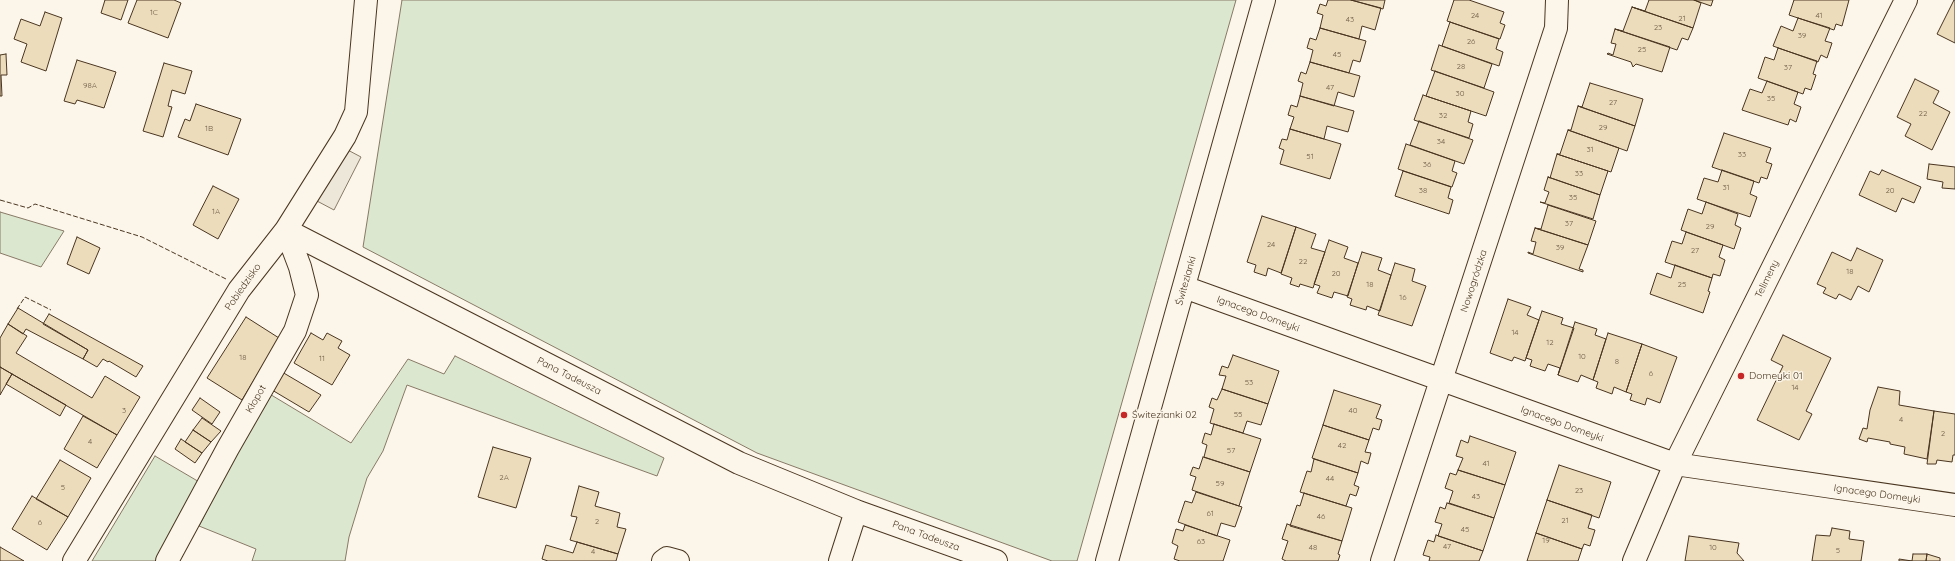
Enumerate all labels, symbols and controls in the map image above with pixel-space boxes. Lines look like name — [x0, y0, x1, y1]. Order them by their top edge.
house number: 1C — [150, 8, 158, 18]
house number: 24 — [1471, 11, 1479, 21]
house number: 41 — [1815, 11, 1823, 21]
house number: 21 — [1678, 14, 1686, 24]
house number: 43 — [1346, 15, 1354, 25]
house number: 23 — [1654, 23, 1662, 33]
house number: 39 — [1798, 31, 1806, 41]
house number: 26 — [1467, 37, 1475, 47]
house number: 25 — [1638, 45, 1646, 55]
house number: 45 — [1333, 50, 1341, 60]
house number: 28 — [1457, 62, 1465, 72]
house number: 37 — [1784, 63, 1792, 73]
house number: 98A — [83, 81, 97, 91]
house number: 47 — [1326, 83, 1334, 93]
house number: 30 — [1456, 89, 1464, 99]
house number: 35 — [1767, 94, 1775, 104]
house number: 27 — [1609, 98, 1617, 108]
house number: 22 — [1919, 109, 1927, 119]
house number: 32 — [1439, 111, 1447, 121]
house number: 29 — [1599, 123, 1607, 133]
house number: 1B — [205, 124, 213, 134]
house number: 34 — [1437, 137, 1445, 147]
house number: 31 — [1586, 145, 1594, 155]
house number: 33 — [1738, 150, 1746, 160]
house number: 51 — [1306, 152, 1314, 162]
house number: 36 — [1423, 160, 1431, 170]
house number: 33 — [1575, 169, 1583, 179]
house number: 31 — [1722, 183, 1730, 193]
house number: 38 — [1419, 186, 1427, 196]
house number: 20 — [1885, 186, 1895, 196]
house number: 35 — [1569, 193, 1577, 203]
house number: 1A — [212, 207, 220, 217]
house number: 37 — [1565, 219, 1573, 229]
house number: 29 — [1706, 222, 1714, 232]
house number: 24 — [1267, 240, 1275, 250]
house number: 39 — [1556, 243, 1564, 253]
house number: 27 — [1691, 246, 1699, 256]
street label: Nowogródzka — [1458, 248, 1490, 314]
street label: Świtezianki — [1173, 255, 1199, 307]
house number: 22 — [1299, 257, 1307, 267]
street label: Telimeny — [1753, 258, 1781, 300]
street label: Pobiedzisko — [222, 261, 264, 313]
house number: 18 — [1846, 267, 1854, 277]
house number: 20 — [1331, 269, 1341, 279]
house number: 18 — [1366, 280, 1374, 290]
house number: 25 — [1678, 280, 1686, 290]
street label: Ignacego Domeyki — [1215, 293, 1301, 335]
house number: 16 — [1399, 293, 1407, 303]
house number: 14 — [1511, 328, 1519, 338]
house number: 12 — [1546, 338, 1554, 348]
house number: 10 — [1578, 352, 1586, 362]
house number: 18 — [239, 353, 247, 363]
house number: 11 — [319, 354, 325, 364]
street label: Pana Tadeusza — [535, 355, 603, 397]
house number: 8 — [1615, 357, 1619, 367]
house number: 6 — [1649, 369, 1653, 379]
place label: Domeyki 01 — [1749, 370, 1803, 382]
marker: Domeyki 01 — [1736, 371, 1746, 381]
house number: 53 — [1245, 378, 1253, 388]
street label: Kłopot — [243, 383, 269, 415]
house number: 14 — [1791, 383, 1799, 393]
street label: Ignacego Domeyki — [1519, 403, 1605, 445]
house number: 3 — [122, 406, 126, 416]
house number: 40 — [1349, 406, 1357, 416]
place label: Świtezianki 02 — [1132, 409, 1197, 421]
marker: Świtezianki 02 — [1119, 410, 1129, 420]
house number: 55 — [1234, 410, 1242, 420]
house number: 4 — [1899, 415, 1903, 425]
house number: 2 — [1941, 429, 1945, 439]
house number: 4 — [88, 437, 92, 447]
house number: 42 — [1338, 441, 1346, 451]
house number: 57 — [1227, 446, 1235, 456]
house number: 41 — [1482, 459, 1490, 469]
house number: 2A — [499, 473, 509, 483]
house number: 44 — [1326, 474, 1334, 484]
house number: 59 — [1216, 479, 1224, 489]
street label: Ignacego Domeyki — [1833, 482, 1921, 506]
house number: 5 — [61, 483, 65, 493]
house number: 23 — [1575, 486, 1583, 496]
house number: 43 — [1472, 492, 1480, 502]
house number: 61 — [1206, 509, 1214, 519]
house number: 46 — [1317, 512, 1325, 522]
house number: 21 — [1561, 516, 1569, 526]
house number: 2 — [595, 517, 599, 527]
house number: 6 — [38, 518, 42, 528]
street label: Pana Tadeusza — [891, 518, 961, 554]
house number: 45 — [1461, 525, 1469, 535]
house number: 19 — [1542, 536, 1550, 546]
house number: 63 — [1197, 537, 1205, 547]
house number: 47 — [1443, 542, 1451, 552]
house number: 48 — [1309, 543, 1317, 553]
house number: 10 — [1709, 543, 1717, 553]
house number: 5 — [1836, 546, 1840, 556]
house number: 4 — [591, 547, 595, 557]

